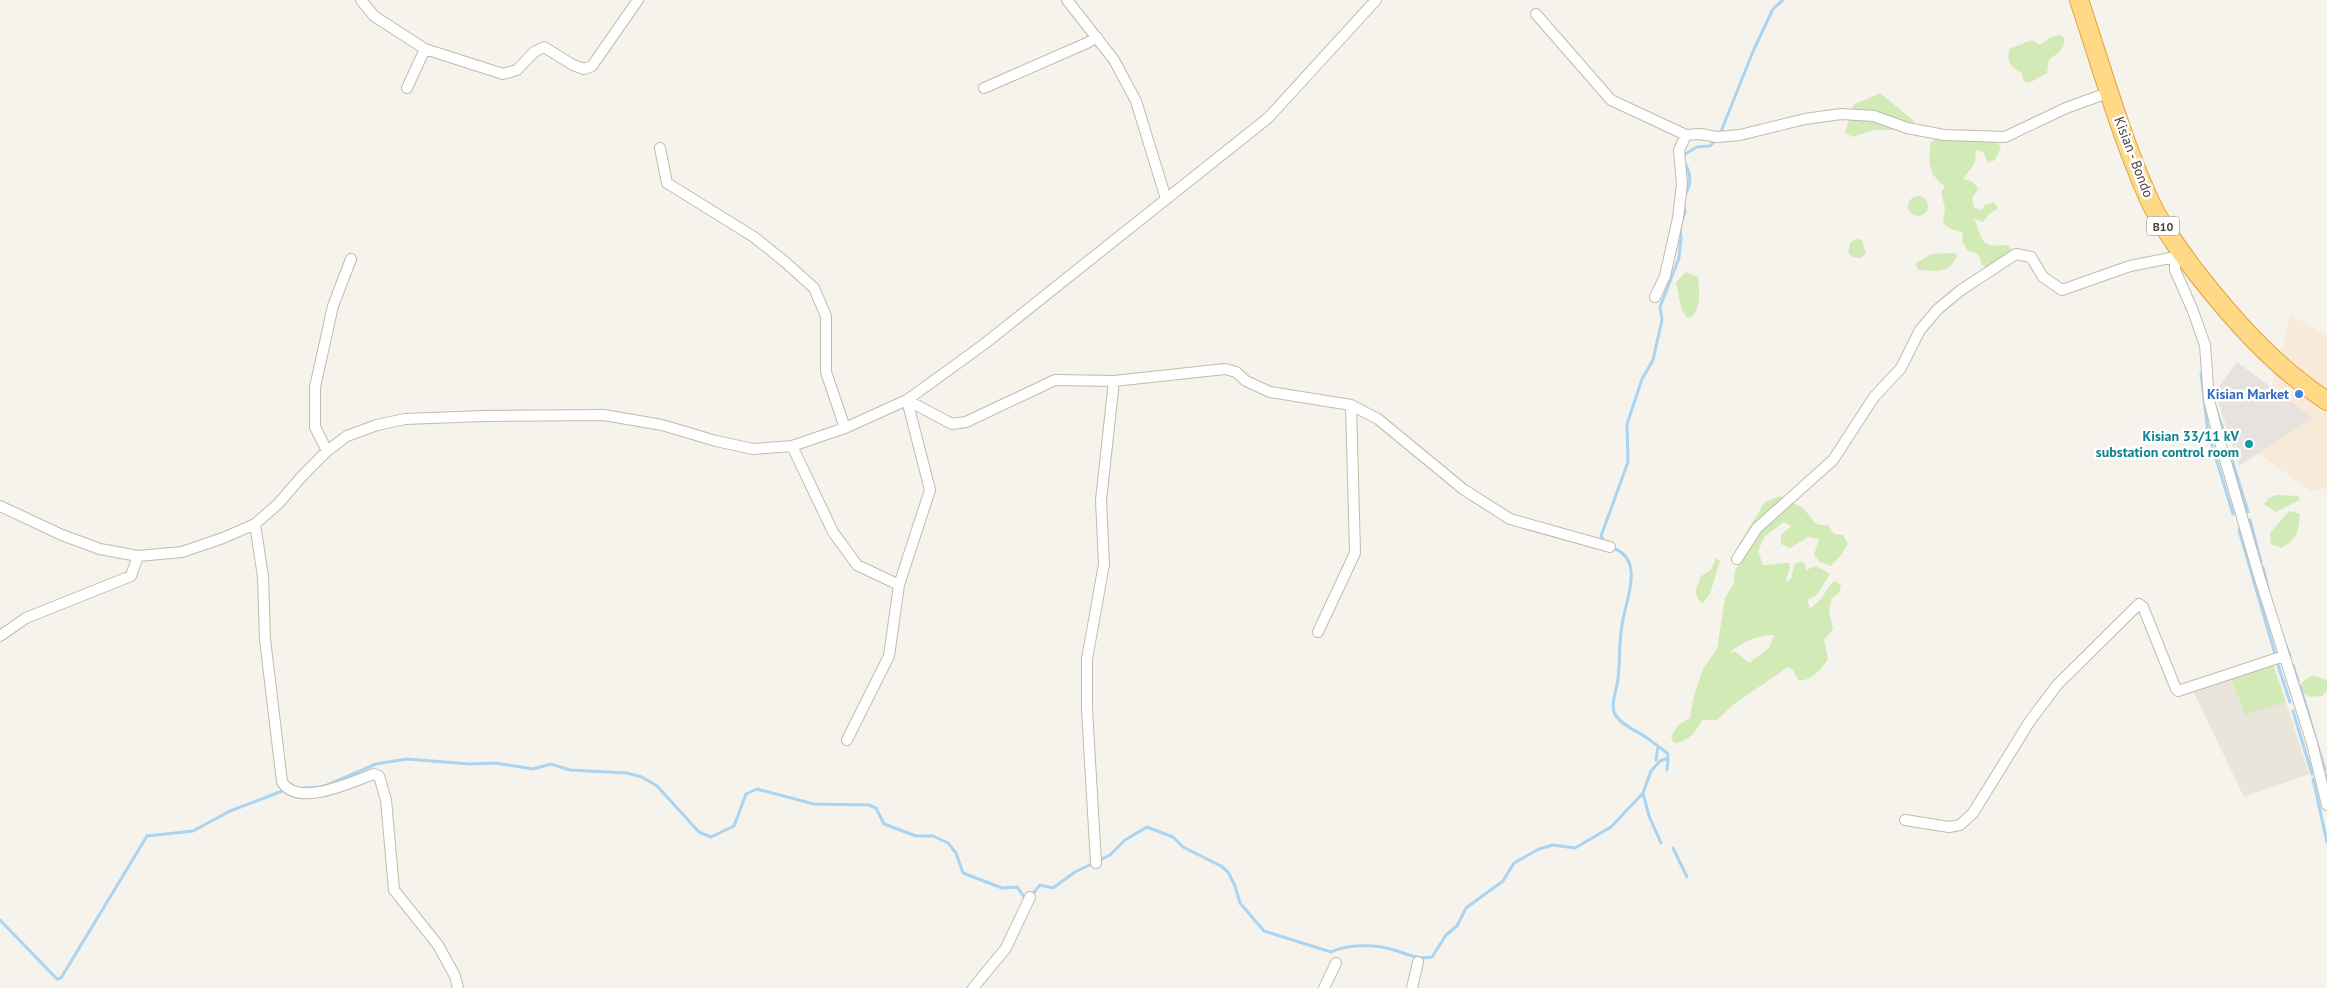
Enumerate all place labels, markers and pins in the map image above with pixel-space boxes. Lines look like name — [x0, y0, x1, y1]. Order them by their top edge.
place label: Kisian Market — [2207, 385, 2289, 403]
marker: Kisian Market — [2293, 388, 2305, 400]
place label: Kisian 33/11 kV substation control room — [2096, 427, 2240, 461]
marker: Kisian 33/11 kV substation control room — [2243, 438, 2255, 450]

